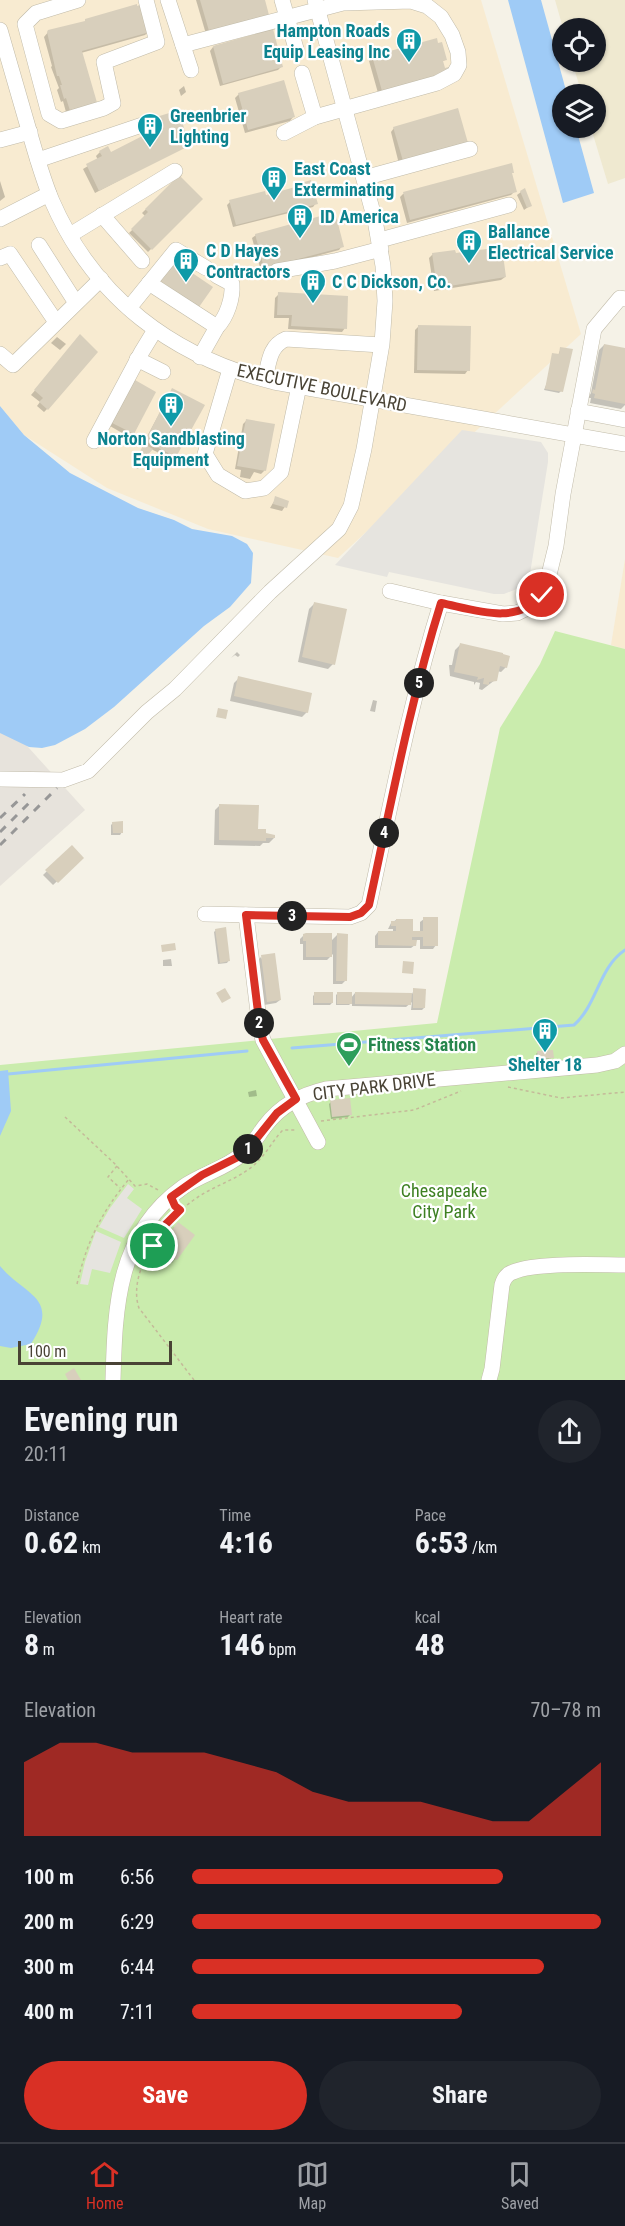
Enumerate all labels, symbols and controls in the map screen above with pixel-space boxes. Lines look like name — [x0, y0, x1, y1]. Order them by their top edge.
map controls — [552, 18, 606, 138]
button: locate — [552, 18, 606, 72]
place label: Hampton Roads Equip Leasing Inc — [263, 20, 390, 62]
building icon: Hampton Roads Equip Leasing Inc — [394, 26, 424, 64]
button: layers — [552, 84, 606, 138]
place label: Greenbrier Lighting — [170, 105, 246, 147]
building icon: Greenbrier Lighting — [135, 111, 165, 149]
place label: East Coast Exterminating — [294, 158, 394, 200]
building icon: East Coast Exterminating — [259, 164, 289, 202]
building icon: ID America — [285, 202, 315, 240]
place label: ID America — [320, 206, 399, 227]
place label: Ballance Electrical Service — [488, 221, 614, 263]
building icon: Ballance Electrical Service — [454, 227, 484, 265]
place label: C D Hayes Contractors — [206, 240, 290, 282]
building icon: C D Hayes Contractors — [171, 246, 201, 284]
building icon: C C Dickson, Co. — [298, 267, 328, 305]
place label: C C Dickson, Co. — [332, 271, 451, 292]
street label: EXECUTIVE BOULEVARD — [235, 359, 409, 416]
building icon: Norton Sandblasting Equipment — [156, 390, 186, 428]
place label: Norton Sandblasting Equipment — [97, 428, 245, 470]
pin — [516, 569, 567, 620]
icon: check — [525, 578, 558, 611]
pin: 5 — [404, 668, 434, 698]
text: 5 — [415, 673, 423, 692]
pin: 4 — [369, 818, 399, 848]
text: 4 — [380, 823, 388, 842]
pin: 3 — [277, 901, 307, 931]
text: 3 — [288, 906, 296, 925]
pin: 2 — [244, 1008, 274, 1038]
text: 2 — [255, 1013, 263, 1032]
building icon: Shelter 18 — [530, 1016, 560, 1054]
sports icon: Fitness Station — [334, 1030, 364, 1068]
place label: Fitness Station — [368, 1034, 476, 1055]
place label: Shelter 18 — [508, 1054, 582, 1075]
street label: CITY PARK DRIVE — [311, 1069, 437, 1104]
pin: 1 — [233, 1134, 263, 1164]
text: 1 — [244, 1139, 252, 1158]
park label: Chesapeake City Park — [401, 1180, 487, 1222]
pin — [127, 1220, 178, 1271]
icon: arrive — [136, 1229, 169, 1262]
scale bar — [18, 1338, 172, 1366]
text: 100 m — [27, 1342, 66, 1361]
text: Evening run — [24, 1400, 179, 1439]
button: share — [538, 1400, 601, 1463]
text: 20:11 — [24, 1442, 68, 1466]
text: Distance — [24, 1506, 79, 1525]
text: Time — [219, 1506, 251, 1525]
text: Pace — [415, 1506, 446, 1525]
text: 0.62 — [24, 1525, 78, 1560]
text: 4:16 — [219, 1525, 273, 1560]
text: 6:53 — [415, 1525, 468, 1560]
text: km — [78, 1538, 101, 1557]
text: /km — [468, 1538, 497, 1557]
text: Elevation — [24, 1608, 82, 1627]
text: Heart rate — [219, 1608, 283, 1627]
text: kcal — [415, 1608, 440, 1627]
text: 8 — [24, 1627, 39, 1662]
text: 146 — [219, 1627, 265, 1662]
text: 48 — [415, 1627, 445, 1662]
text: m — [39, 1640, 55, 1659]
text: bpm — [265, 1640, 296, 1659]
text: Elevation — [24, 1698, 96, 1722]
text: 70–78 m — [530, 1698, 601, 1722]
text: 100 m — [24, 1865, 74, 1889]
text: 6:56 — [120, 1865, 154, 1889]
text: 200 m — [24, 1910, 74, 1934]
text: 6:29 — [120, 1910, 154, 1934]
text: 300 m — [24, 1955, 74, 1979]
text: 6:44 — [120, 1955, 154, 1979]
text: 400 m — [24, 2000, 74, 2024]
text: 7:11 — [120, 2000, 154, 2024]
button: Save — [24, 2061, 307, 2130]
button: Share — [319, 2061, 601, 2130]
tab: Home — [86, 2158, 124, 2213]
tab: Map — [296, 2158, 329, 2213]
tab: Saved — [501, 2158, 539, 2213]

